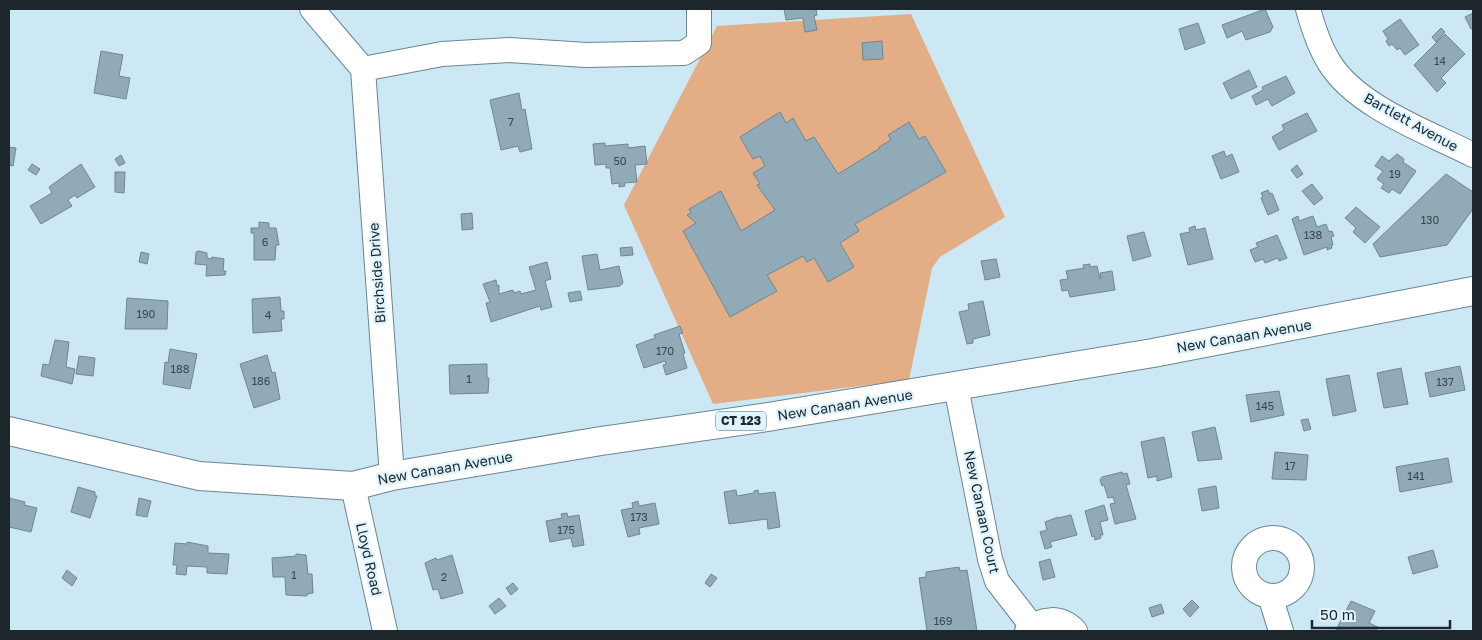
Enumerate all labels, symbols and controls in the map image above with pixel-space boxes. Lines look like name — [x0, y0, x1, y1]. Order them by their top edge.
house number: 14 — [1434, 54, 1446, 67]
street label: Bartlett Avenue — [1361, 89, 1461, 154]
house number: 7 — [508, 115, 514, 128]
house number: 50 — [613, 154, 627, 167]
house number: 19 — [1389, 167, 1401, 180]
house number: 130 — [1421, 213, 1439, 226]
street label: Birchside Drive — [365, 222, 388, 324]
house number: 138 — [1304, 228, 1323, 241]
house number: 6 — [262, 235, 269, 248]
house number: 190 — [137, 307, 156, 320]
house number: 4 — [265, 308, 272, 321]
street label: New Canaan Avenue — [1175, 315, 1313, 356]
house number: 170 — [656, 344, 674, 357]
house number: 188 — [171, 362, 190, 375]
house number: 1 — [466, 372, 472, 385]
house number: 186 — [252, 374, 271, 387]
house number: 137 — [1436, 375, 1454, 388]
street label: New Canaan Avenue — [776, 385, 914, 424]
house number: 145 — [1256, 399, 1274, 412]
road number: CT 123 — [716, 412, 766, 431]
street label: New Canaan Avenue — [376, 447, 514, 488]
street label: New Canaan Court — [961, 449, 1004, 575]
house number: 17 — [1284, 459, 1296, 472]
house number: 141 — [1407, 469, 1425, 482]
house number: 173 — [630, 510, 648, 523]
street label: Lloyd Road — [353, 521, 386, 597]
house number: 175 — [557, 523, 575, 536]
house number: 1 — [291, 568, 297, 581]
house number: 2 — [441, 570, 447, 583]
scale bar — [1312, 598, 1450, 630]
text: 50 m — [1320, 605, 1355, 623]
house number: 169 — [934, 614, 952, 627]

